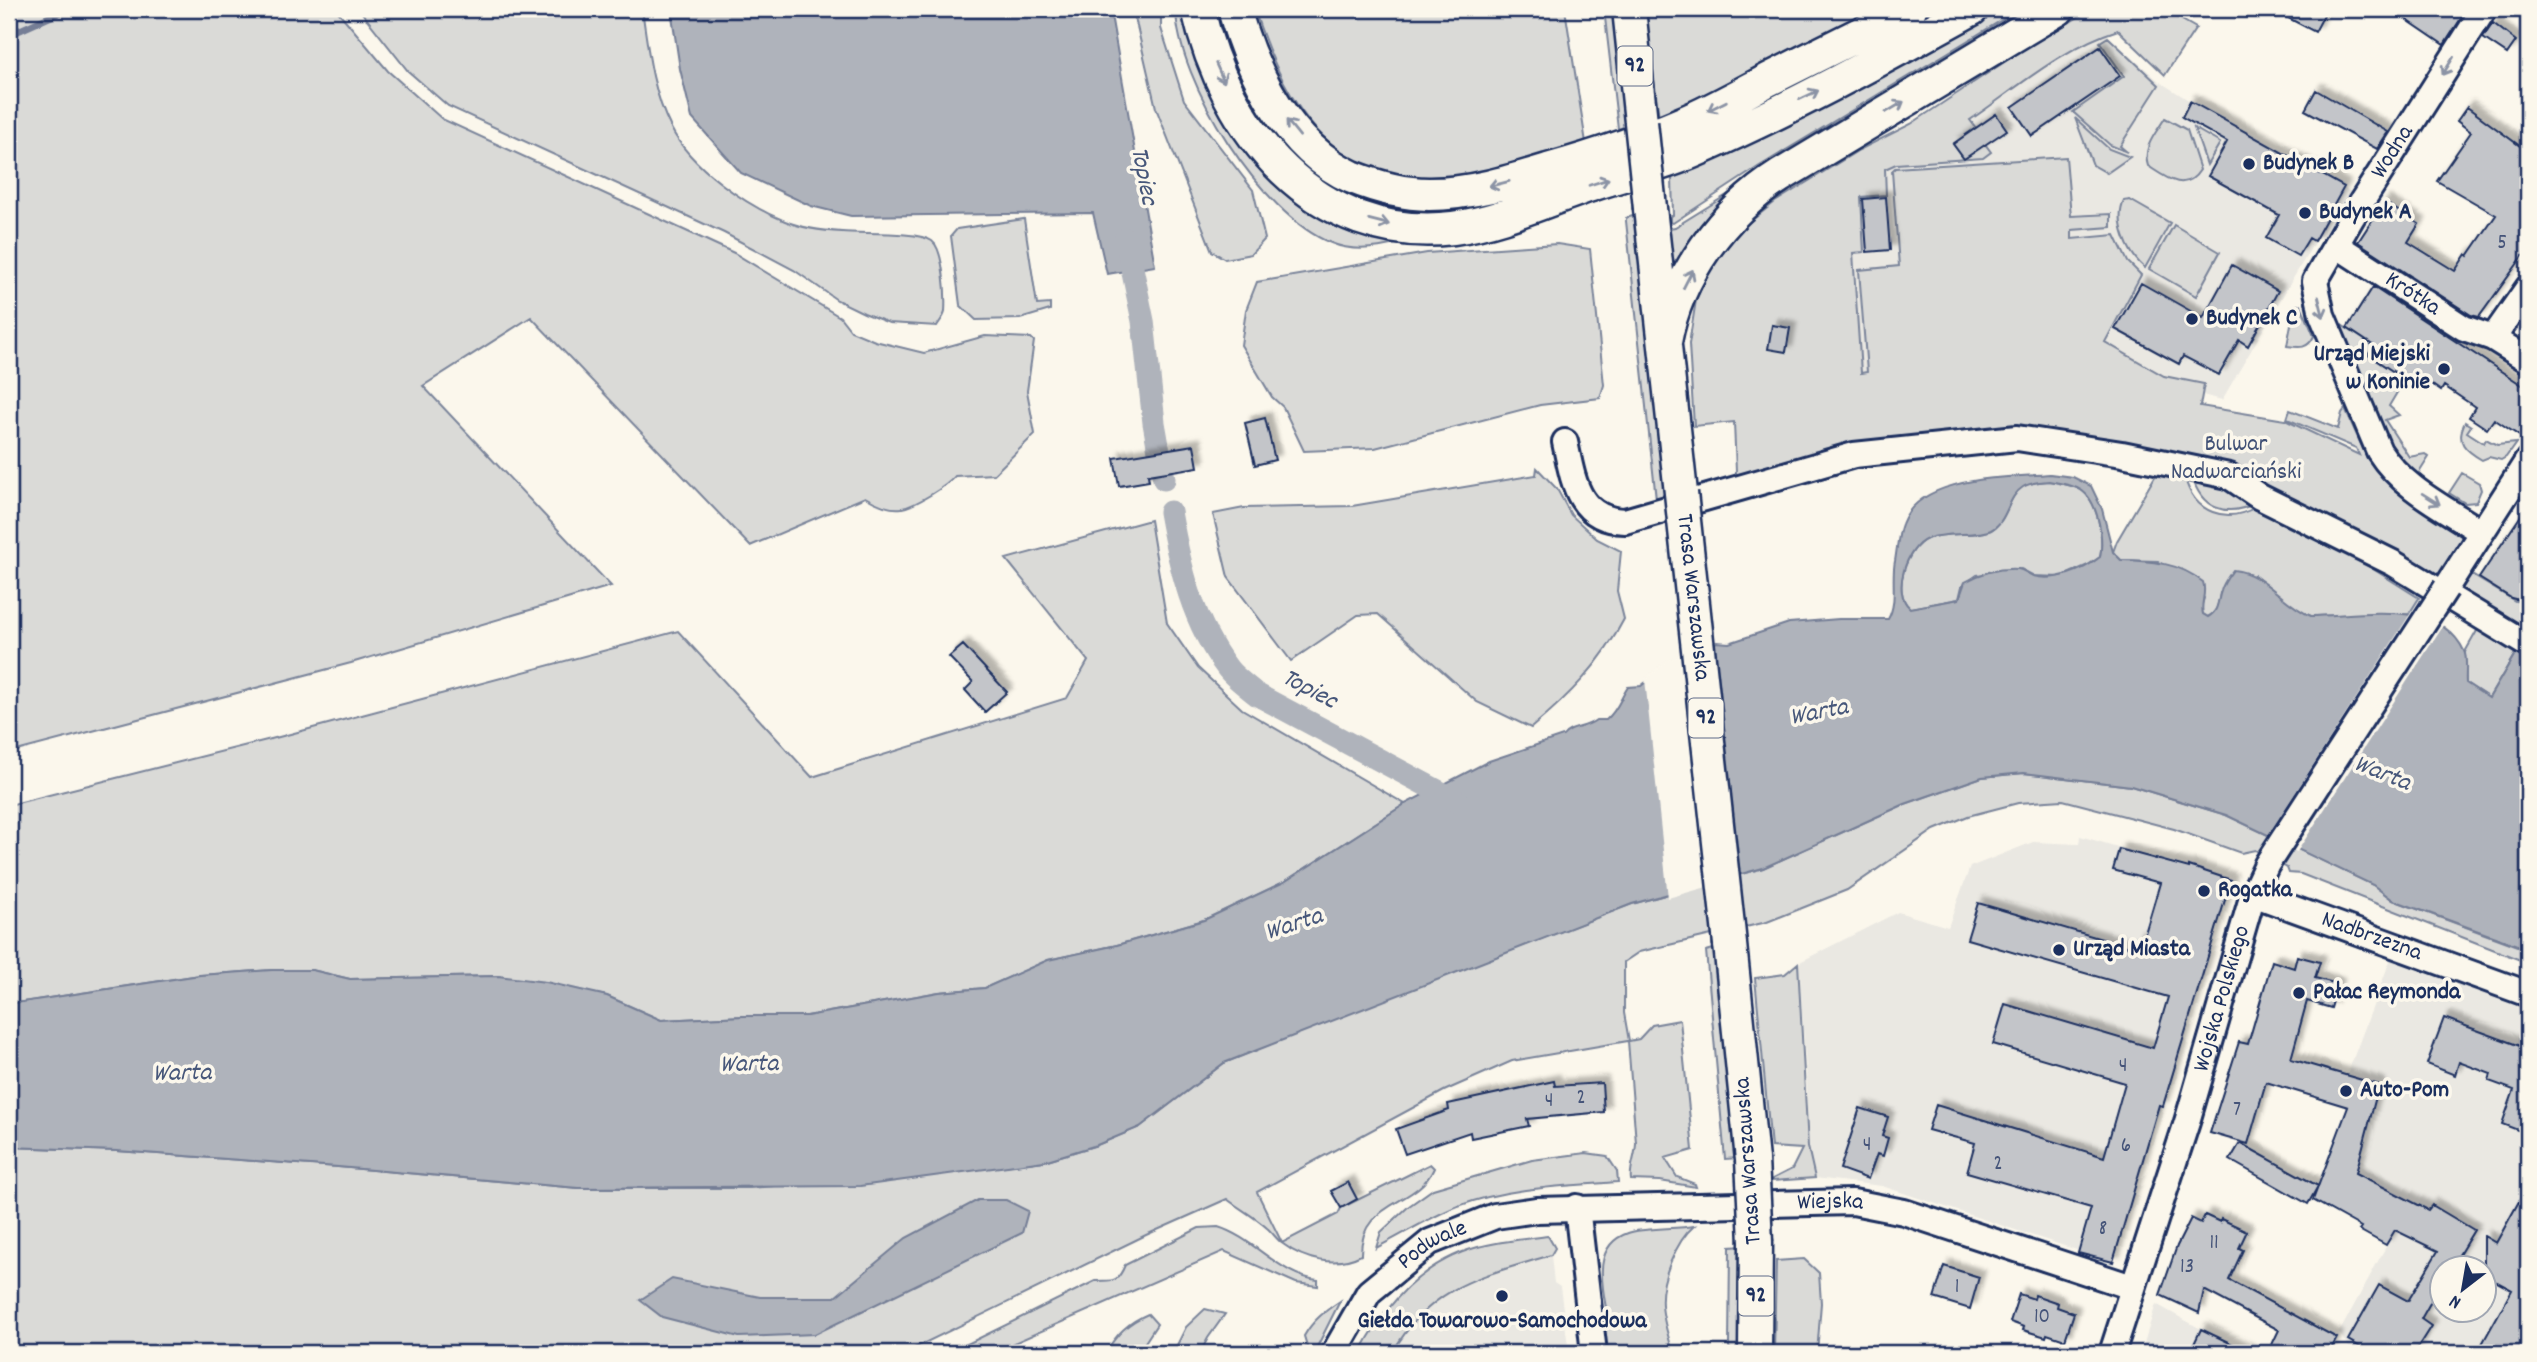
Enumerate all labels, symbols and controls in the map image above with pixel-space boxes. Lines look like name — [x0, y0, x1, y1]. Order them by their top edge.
road number: 92 — [1618, 46, 1652, 86]
one-way arrow — [2440, 56, 2454, 76]
one-way arrow — [1214, 62, 1227, 84]
one-way arrow — [1798, 88, 1819, 102]
one-way arrow — [1708, 99, 1728, 113]
one-way arrow — [1885, 100, 1905, 114]
street label: Wodna — [2363, 118, 2423, 186]
one-way arrow — [1285, 120, 1301, 138]
water label: Topiec — [1119, 144, 1167, 210]
place label: Budynek B — [2263, 147, 2354, 181]
marker: Budynek B — [2241, 156, 2257, 172]
one-way arrow — [1588, 175, 1610, 188]
one-way arrow — [1488, 178, 1511, 191]
place label: Budynek A — [2319, 196, 2412, 230]
marker: Budynek A — [2297, 205, 2313, 221]
one-way arrow — [1367, 216, 1390, 229]
house number: 5 — [2497, 229, 2507, 259]
street label: Krótka — [2378, 264, 2448, 326]
one-way arrow — [1682, 269, 1696, 290]
one-way arrow — [2314, 295, 2328, 318]
place label: Budynek C — [2206, 302, 2298, 336]
marker: Budynek C — [2184, 311, 2200, 327]
place label: Urząd Miejski w Koninie — [2313, 338, 2431, 400]
marker: Urząd Miejski w Koninie — [2436, 361, 2452, 377]
park label: Bulwar Nadwarciański — [2171, 428, 2301, 490]
one-way arrow — [2420, 493, 2440, 507]
street label: Trasa Warszawska — [1666, 512, 1718, 683]
water label: Topiec — [1275, 660, 1345, 721]
water label: Warta — [1787, 689, 1853, 737]
road number: 92 — [1688, 698, 1724, 738]
water label: Warta — [2348, 746, 2418, 803]
place label: Rogatka — [2218, 874, 2293, 908]
marker: Rogatka — [2196, 883, 2212, 899]
water label: Warta — [1260, 898, 1329, 952]
street label: Nadbrzeżna — [2316, 903, 2427, 971]
street label: Wojska Polskiego — [2185, 922, 2260, 1076]
place label: Urząd Miasta — [2073, 933, 2191, 967]
marker: Urząd Miasta — [2051, 942, 2067, 958]
place label: Pałac Reymonda — [2313, 976, 2461, 1010]
marker: Pałac Reymonda — [2291, 985, 2307, 1001]
water label: Warta — [719, 1046, 780, 1084]
house number: 4 — [2119, 1052, 2127, 1082]
water label: Warta — [152, 1055, 213, 1093]
place label: Auto-Pom — [2360, 1074, 2449, 1108]
street label: Trasa Warszawska — [1726, 1075, 1772, 1246]
marker: Auto-Pom — [2338, 1083, 2354, 1099]
house number: 2 — [1576, 1084, 1586, 1114]
house number: 4 — [1545, 1087, 1553, 1117]
house number: 7 — [2233, 1096, 2241, 1126]
house number: 4 — [1863, 1131, 1871, 1161]
house number: 6 — [2121, 1132, 2131, 1162]
house number: 2 — [1993, 1150, 2003, 1180]
street label: Wiejska — [1797, 1185, 1867, 1221]
street label: Podwale — [1391, 1212, 1472, 1279]
house number: 8 — [2099, 1215, 2107, 1245]
house number: 11 — [2209, 1229, 2219, 1259]
house number: 13 — [2180, 1253, 2194, 1283]
north arrow — [2428, 1254, 2498, 1324]
house number: 1 — [1955, 1273, 1959, 1303]
road number: 92 — [1738, 1276, 1774, 1316]
text: N — [2445, 1287, 2467, 1315]
marker: Giełda Towarowo-Samochodowa — [1494, 1288, 1510, 1304]
house number: 10 — [2034, 1303, 2050, 1333]
place label: Giełda Towarowo-Samochodowa — [1358, 1305, 1647, 1339]

